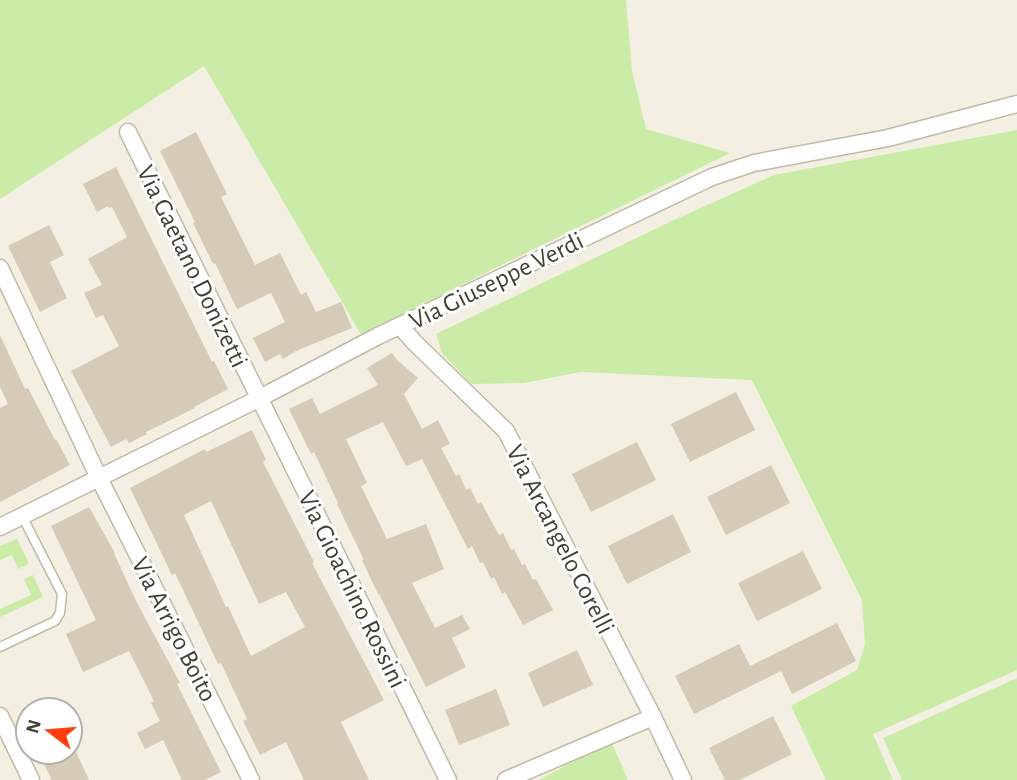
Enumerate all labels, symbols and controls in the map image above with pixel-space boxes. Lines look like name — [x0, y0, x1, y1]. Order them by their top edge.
street label: Via Gaetano Donizetti — [132, 161, 252, 372]
street label: Via Giuseppe Verdi — [405, 227, 588, 334]
street label: Via Arcangelo Corelli — [501, 441, 619, 638]
street label: Via Gioachino Rossini — [293, 487, 411, 692]
street label: Via Arrigo Boito — [127, 553, 222, 706]
north arrow — [14, 696, 84, 766]
text: N — [23, 718, 45, 736]

